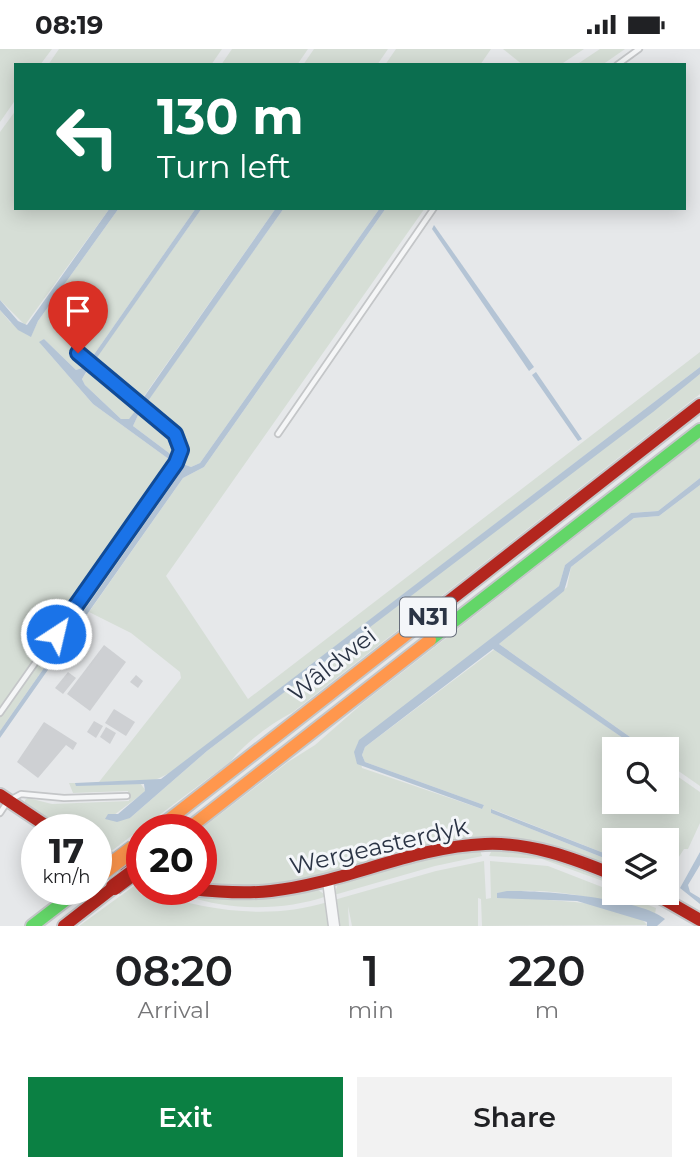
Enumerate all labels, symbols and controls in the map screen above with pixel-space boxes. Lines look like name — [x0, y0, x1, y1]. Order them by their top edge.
text: 08:19 — [35, 9, 103, 41]
text: 130 m — [157, 87, 304, 146]
icon: left — [42, 91, 133, 182]
text: Turn left — [157, 147, 291, 186]
pin — [48, 281, 108, 353]
icon: arrive — [59, 292, 97, 330]
position arrow — [19, 597, 93, 671]
road number: N31 — [400, 597, 456, 637]
street label: Wâldwei — [282, 621, 382, 707]
map controls — [602, 737, 679, 905]
button: search — [602, 737, 679, 814]
street label: Wergeasterdyk — [287, 811, 472, 881]
speed limit sign: 20 — [126, 814, 217, 905]
button: layers — [602, 828, 679, 905]
text: 17 — [49, 829, 84, 872]
text: km/h — [42, 866, 91, 888]
text: 08:20 — [115, 945, 233, 997]
text: 1 — [363, 945, 379, 997]
text: 220 — [508, 945, 585, 997]
text: Arrival — [138, 996, 210, 1024]
text: min — [348, 996, 394, 1024]
text: m — [535, 996, 559, 1024]
button: Exit — [28, 1077, 343, 1157]
button: Share — [357, 1077, 672, 1157]

